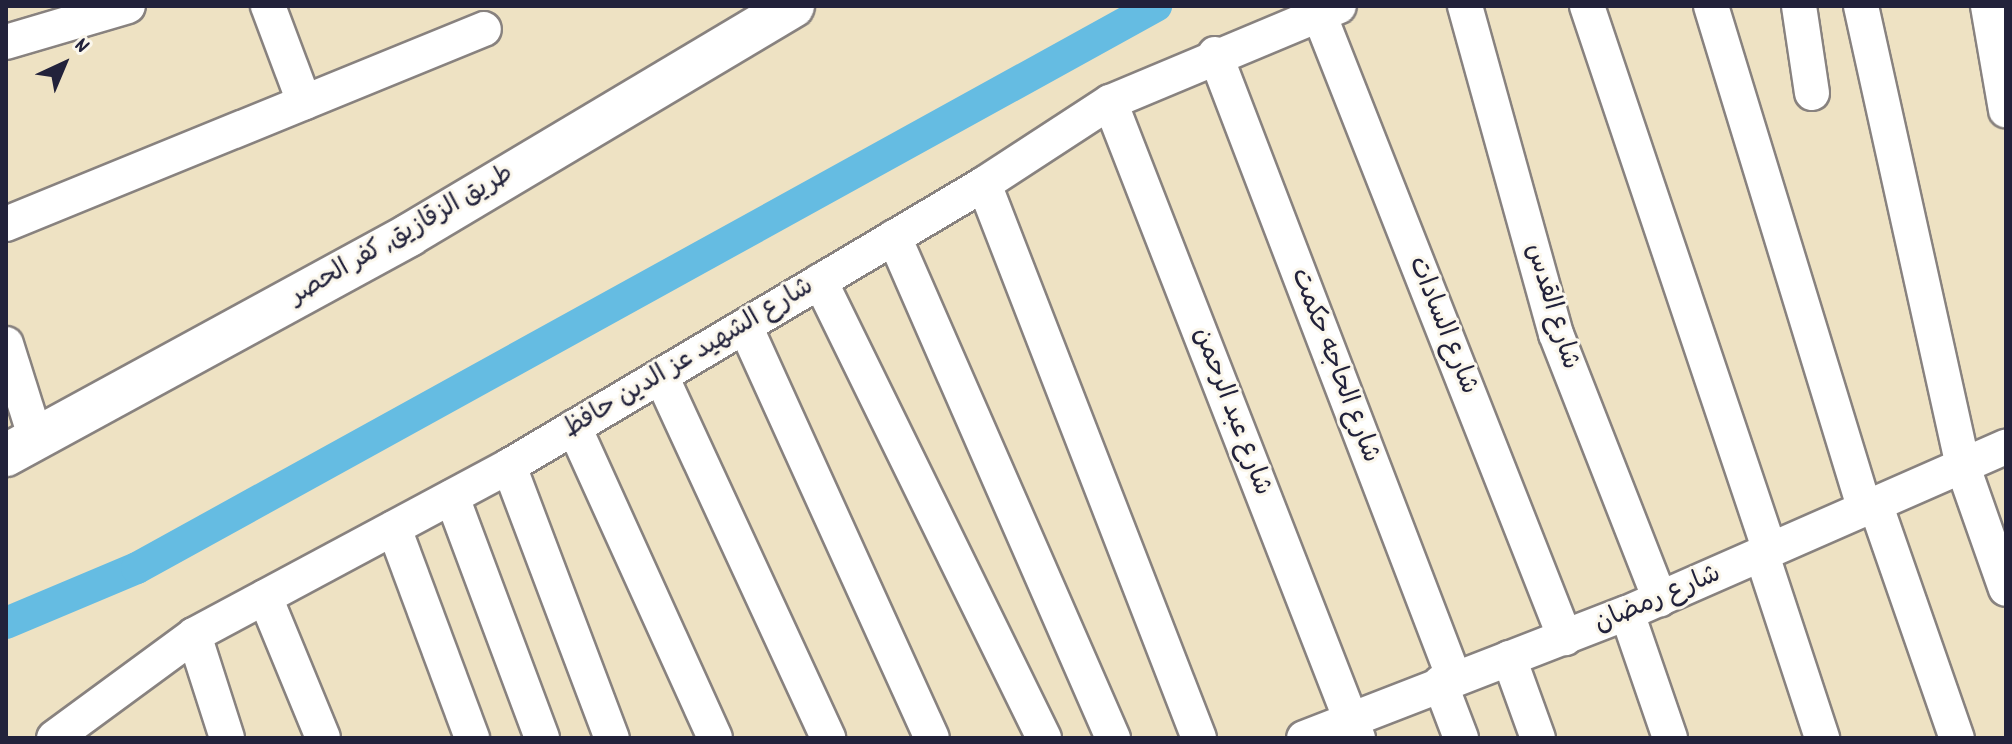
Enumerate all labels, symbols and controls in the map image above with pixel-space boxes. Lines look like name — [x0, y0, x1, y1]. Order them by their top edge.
north arrow — [24, 24, 104, 104]
text: N — [66, 31, 96, 61]
street label: طريق الزقازيق, كفر الحصر — [285, 159, 519, 313]
street label: شارع القدس — [1517, 240, 1585, 374]
street label: شارع السادات — [1400, 253, 1484, 399]
street label: شارع الحاجه حكمت — [1283, 264, 1385, 468]
street label: شارع الشهيد عز الدين حافظ — [558, 272, 820, 446]
street label: شارع عبد الرحمن — [1185, 324, 1277, 500]
street label: شارع رمضان — [1590, 559, 1726, 641]

